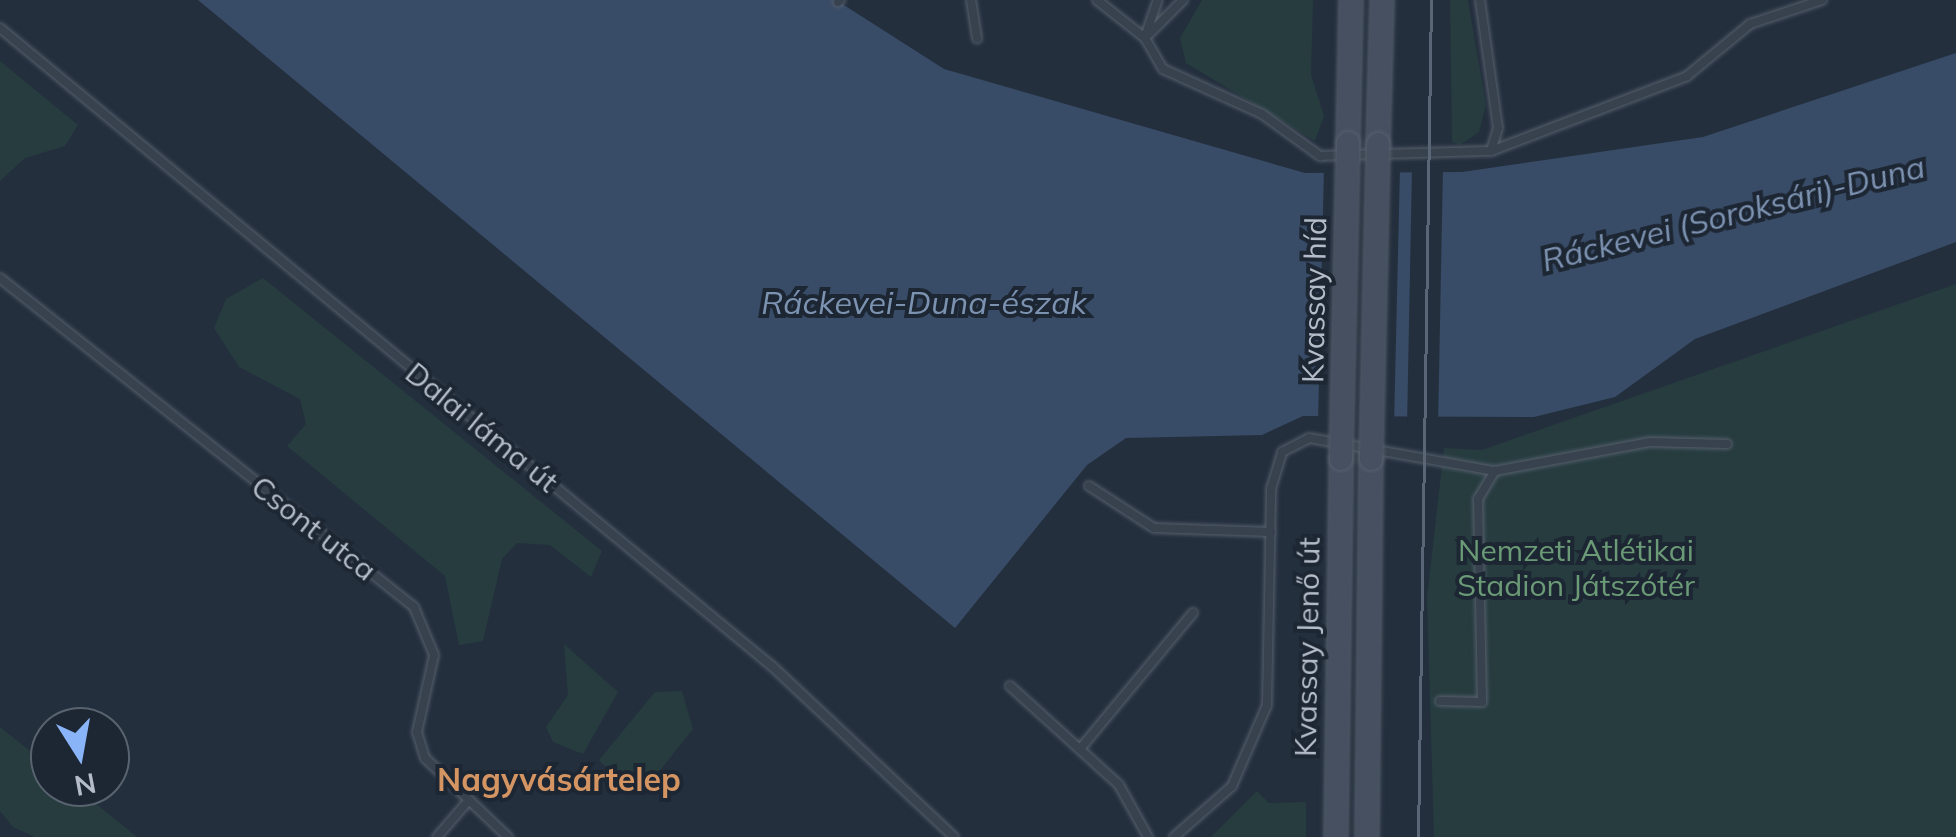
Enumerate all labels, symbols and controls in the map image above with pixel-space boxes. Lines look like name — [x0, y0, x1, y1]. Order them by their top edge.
water label: Ráckevei (Soroksári)-Duna — [1538, 147, 1928, 279]
street label: Kvassay híd — [1295, 217, 1333, 383]
water label: Ráckevei-Duna-észak — [761, 283, 1087, 321]
street label: Dalai láma út — [399, 355, 565, 499]
street label: Csont utca — [244, 468, 384, 588]
park label: Nemzeti Atlétikai Stadion Játszótér — [1457, 532, 1695, 602]
street label: Kvassay Jenő út — [1287, 537, 1327, 757]
north arrow — [30, 707, 130, 807]
district label: Nagyvásártelep — [437, 760, 681, 798]
text: N — [72, 766, 99, 804]

